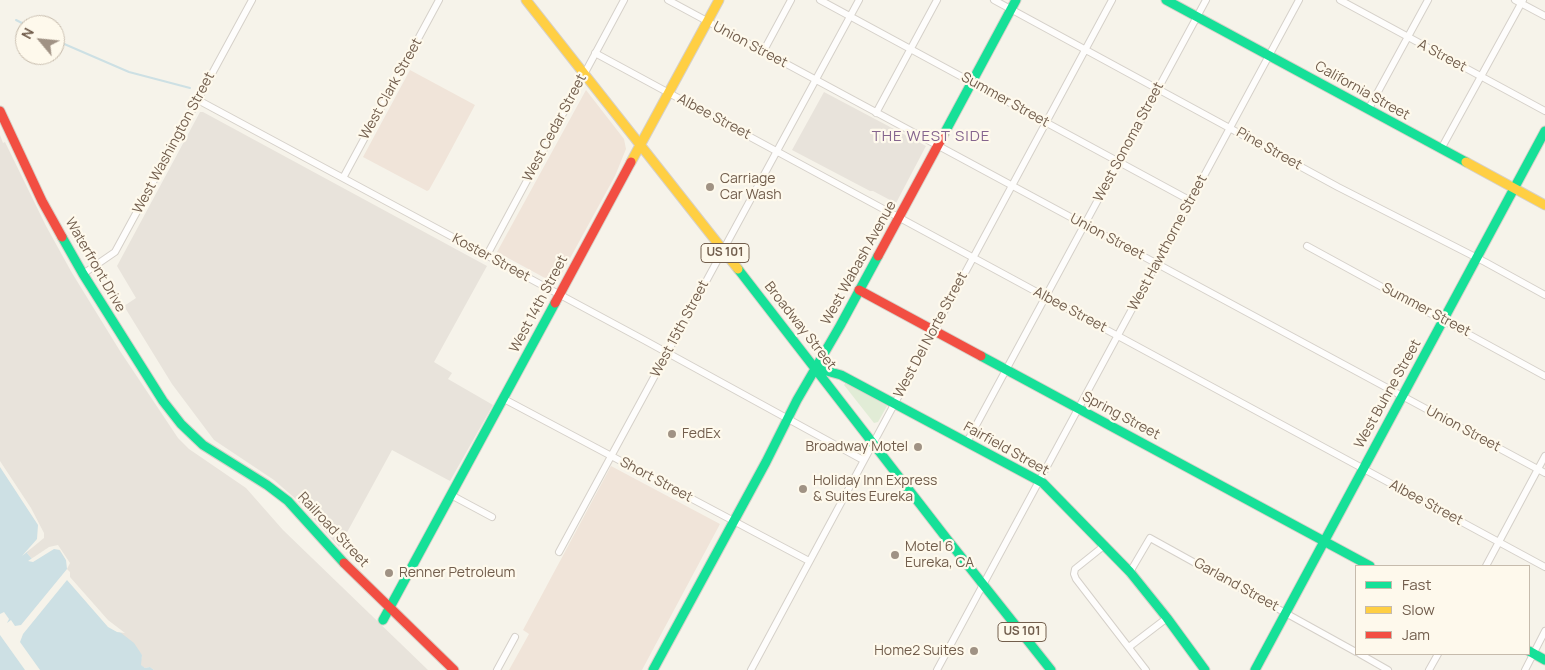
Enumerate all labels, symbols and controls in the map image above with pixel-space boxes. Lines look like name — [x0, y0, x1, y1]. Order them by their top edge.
north arrow — [15, 15, 65, 65]
street label: Union Street — [710, 18, 790, 72]
text: N — [16, 24, 38, 42]
street label: West Clark Street — [356, 35, 426, 143]
street label: A Street — [1415, 36, 1469, 76]
street label: California Street — [1312, 58, 1412, 124]
street label: West Washington Street — [130, 69, 218, 217]
street label: Summer Street — [958, 69, 1052, 131]
street label: West Cedar Street — [520, 71, 590, 185]
street label: West Sonoma Street — [1090, 79, 1168, 205]
street label: Albee Street — [674, 91, 754, 143]
street label: Pine Street — [1233, 124, 1305, 174]
district label: THE WEST SIDE — [870, 128, 992, 146]
place label: Carriage Car Wash — [720, 171, 782, 203]
street label: West Hawthorne Street — [1125, 172, 1211, 314]
marker: Carriage Car Wash — [704, 181, 716, 193]
street label: West Wabash Avenue — [818, 198, 900, 328]
street label: Union Street — [1067, 210, 1147, 264]
street label: Waterfront Drive — [61, 215, 129, 315]
street label: Koster Street — [449, 230, 533, 286]
road number: US 101 — [701, 244, 749, 262]
street label: West 14th Street — [506, 252, 572, 356]
street label: West Del Norte Street — [891, 269, 971, 401]
street label: West 15th Street — [647, 278, 713, 380]
street label: Broadway Street — [760, 279, 840, 373]
street label: Summer Street — [1379, 280, 1473, 340]
street label: Albee Street — [1030, 284, 1110, 336]
street label: West Buhne Street — [1351, 337, 1425, 451]
street label: Spring Street — [1079, 388, 1163, 444]
street label: Union Street — [1423, 402, 1503, 456]
street label: Fairfield Street — [960, 419, 1052, 479]
place label: FedEx — [682, 426, 721, 442]
marker: FedEx — [666, 428, 678, 440]
place label: Broadway Motel — [805, 439, 908, 455]
marker: Broadway Motel — [912, 441, 924, 453]
street label: Short Street — [617, 454, 695, 506]
place label: Holiday Inn Express & Suites Eureka — [813, 473, 937, 506]
street label: Albee Street — [1386, 477, 1466, 529]
marker: Holiday Inn Express & Suites Eureka — [797, 483, 809, 495]
street label: Railroad Street — [294, 489, 372, 571]
place label: Motel 6 Eureka, CA — [905, 539, 974, 572]
marker: Motel 6 Eureka, CA — [889, 549, 901, 561]
street label: Garland Street — [1191, 555, 1281, 615]
place label: Renner Petroleum — [399, 565, 515, 581]
legend — [1355, 565, 1530, 655]
marker: Renner Petroleum — [383, 567, 395, 579]
text: Fast — [1402, 574, 1431, 595]
text: Slow — [1402, 599, 1435, 620]
road number: US 101 — [998, 622, 1046, 642]
text: Jam — [1402, 624, 1430, 645]
place label: Home2 Suites — [874, 643, 964, 659]
marker: Home2 Suites — [968, 645, 980, 657]

